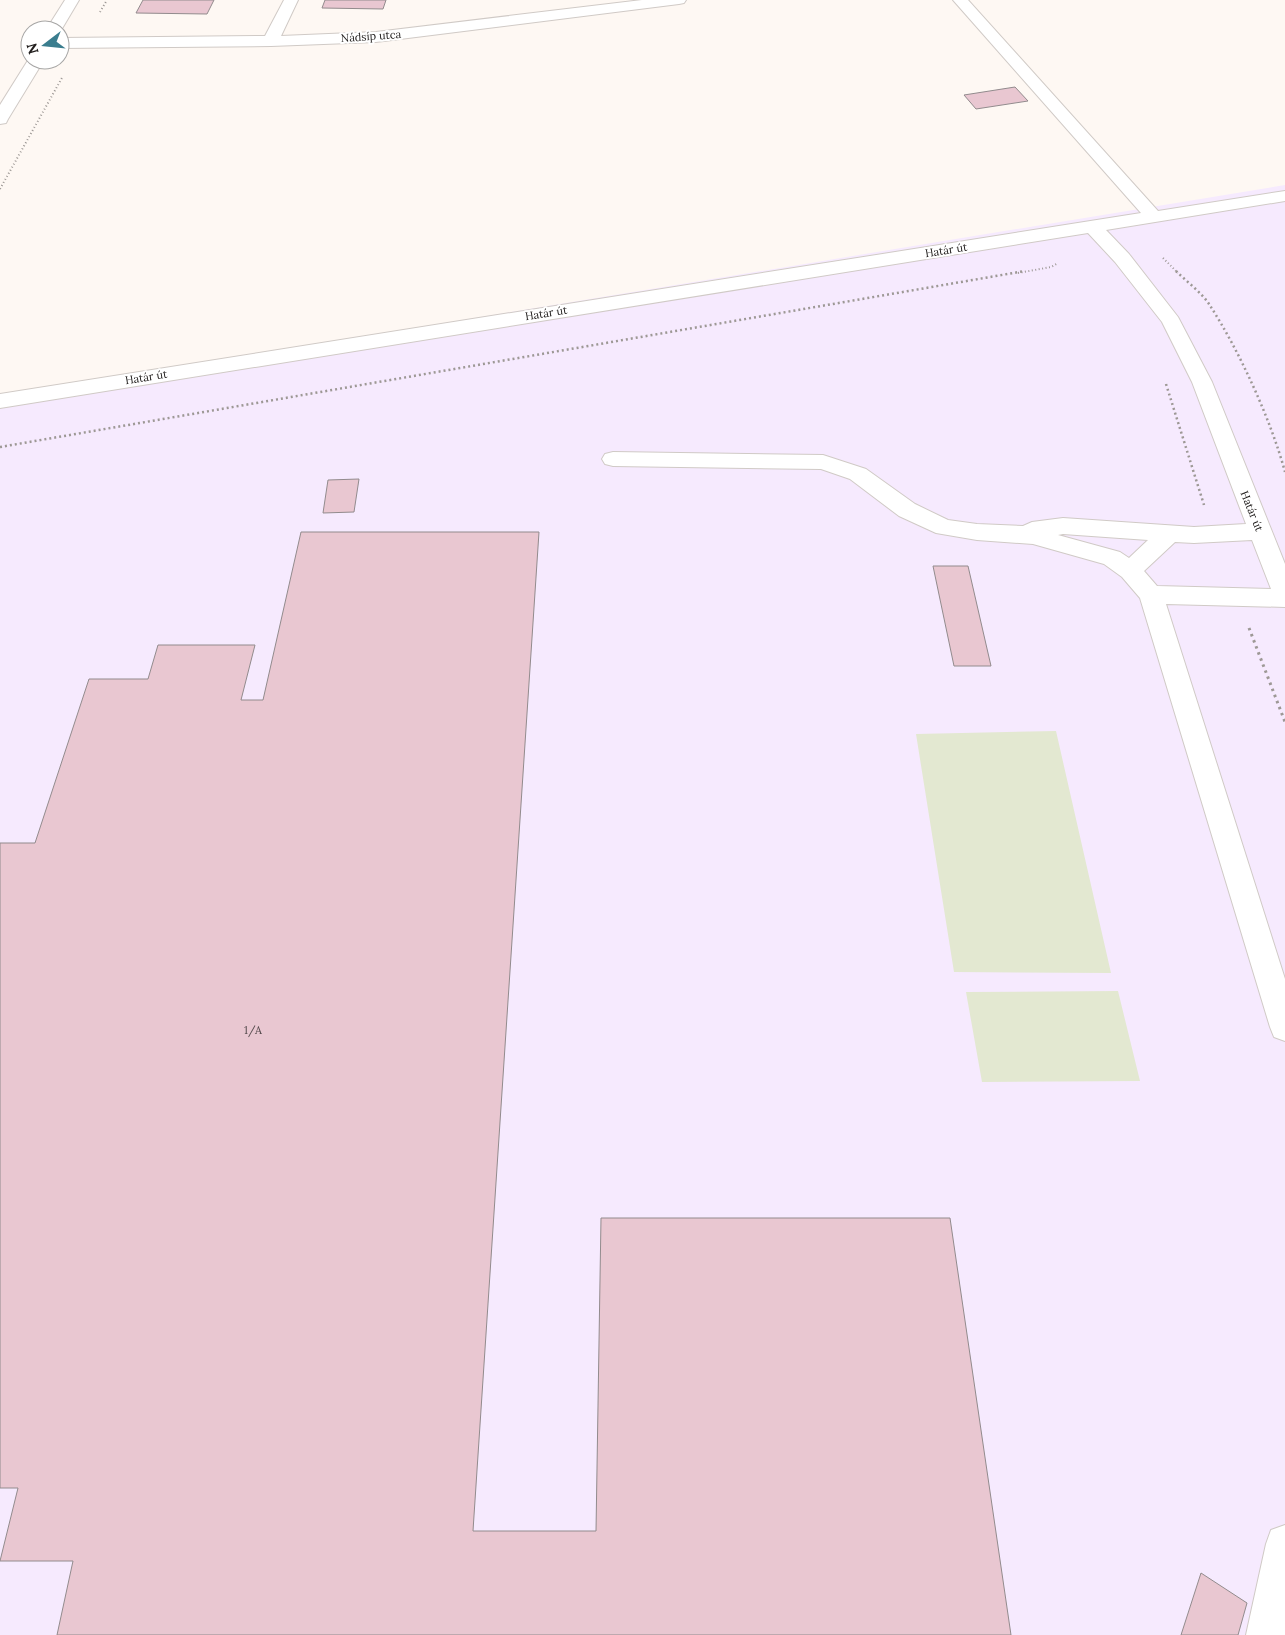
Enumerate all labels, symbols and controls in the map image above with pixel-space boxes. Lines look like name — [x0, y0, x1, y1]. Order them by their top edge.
north arrow — [20, 20, 70, 70]
street label: Nádsíp utca — [340, 27, 402, 45]
text: N — [22, 41, 43, 56]
street label: Határ út — [924, 240, 969, 260]
street label: Határ út — [524, 303, 569, 323]
street label: Határ út — [124, 367, 169, 387]
street label: Határ út — [1238, 489, 1267, 534]
house number: 1/A — [244, 1023, 263, 1038]

